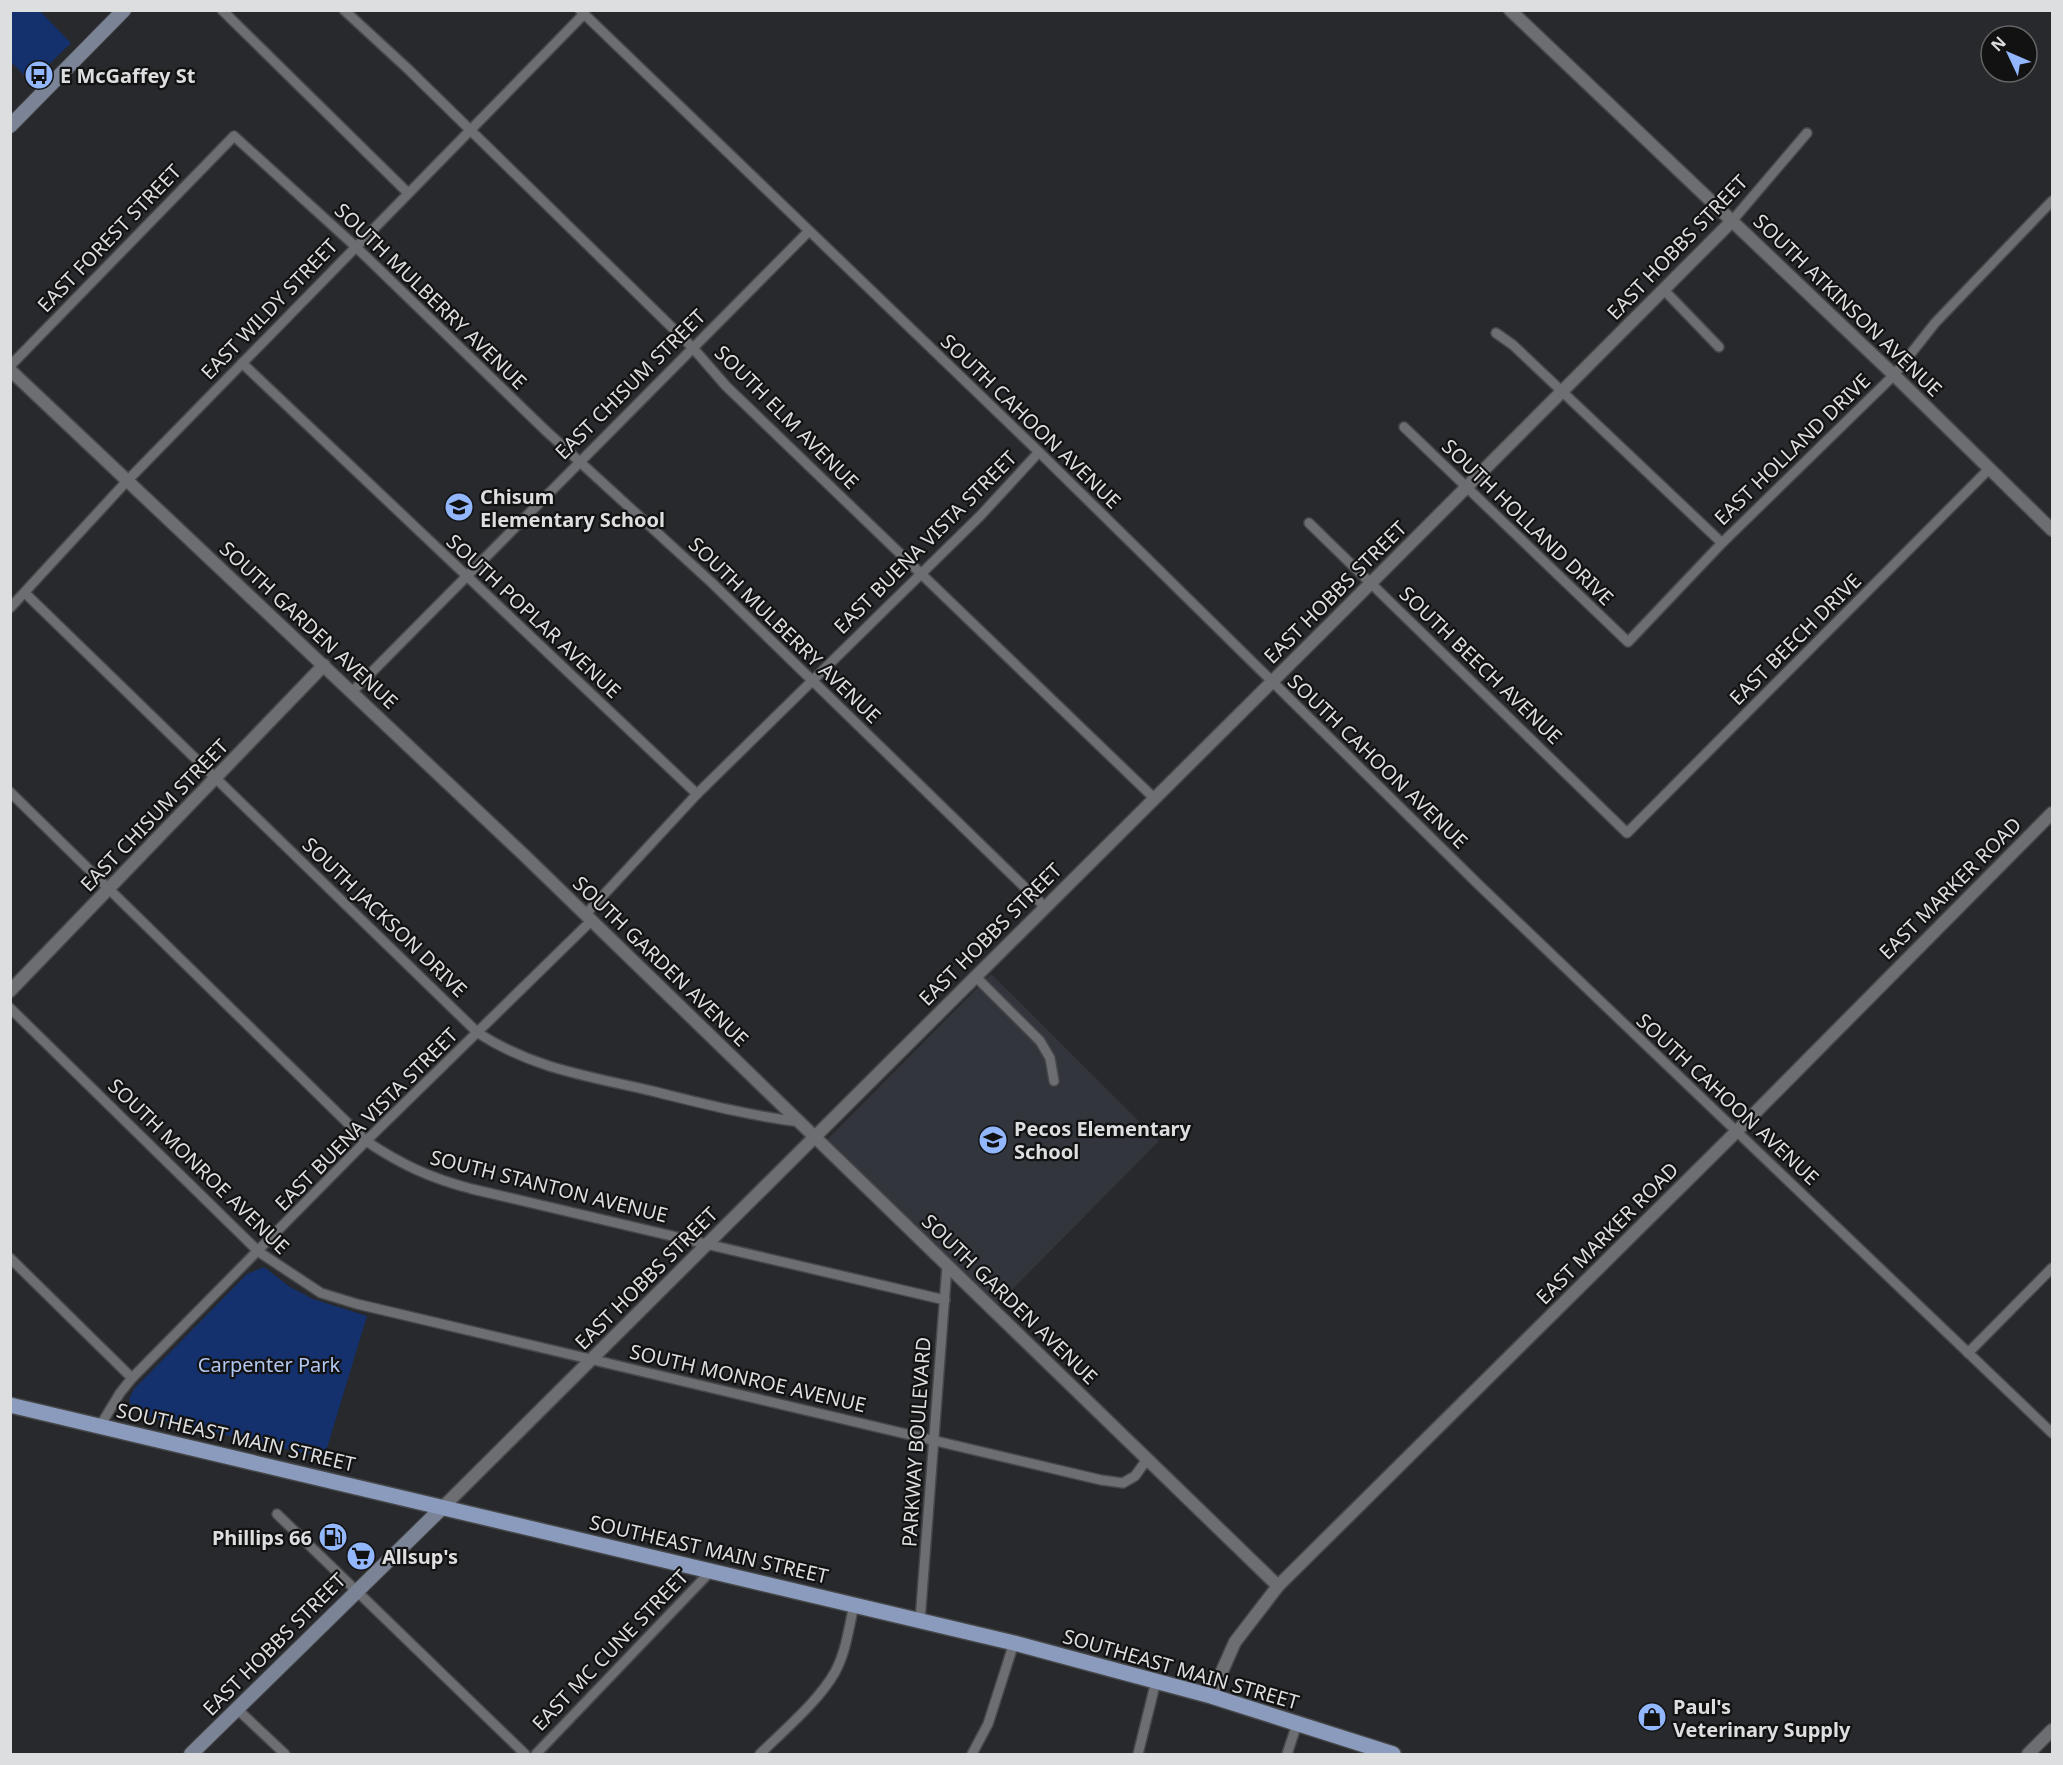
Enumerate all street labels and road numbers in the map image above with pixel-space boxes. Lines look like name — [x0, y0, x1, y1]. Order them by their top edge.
street label: EAST FOREST STREET — [31, 158, 187, 318]
street label: EAST HOBBS STREET — [1601, 169, 1753, 325]
street label: SOUTH MULBERRY AVENUE — [329, 197, 533, 395]
street label: SOUTH ATKINSON AVENUE — [1748, 208, 1948, 402]
street label: EAST WILDY STREET — [195, 233, 343, 385]
street label: EAST CHISUM STREET — [549, 303, 711, 465]
street label: SOUTH CAHOON AVENUE — [935, 328, 1127, 514]
street label: SOUTH ELM AVENUE — [709, 339, 865, 495]
street label: EAST HOLLAND DRIVE — [1708, 367, 1876, 531]
street label: SOUTH HOLLAND DRIVE — [1436, 433, 1620, 611]
street label: EAST BUENA VISTA STREET — [828, 445, 1022, 639]
street label: EAST HOBBS STREET — [1258, 515, 1412, 669]
street label: SOUTH POPLAR AVENUE — [441, 528, 627, 704]
street label: SOUTH MULBERRY AVENUE — [683, 531, 887, 729]
street label: SOUTH GARDEN AVENUE — [214, 535, 404, 715]
street label: EAST BEECH DRIVE — [1723, 567, 1867, 711]
street label: SOUTH BEECH AVENUE — [1394, 580, 1568, 750]
street label: SOUTH CAHOON AVENUE — [1282, 668, 1474, 854]
street label: EAST CHISUM STREET — [74, 733, 234, 897]
street label: EAST MARKER ROAD — [1873, 811, 2027, 965]
street label: SOUTH JACKSON DRIVE — [297, 831, 473, 1003]
street label: EAST HOBBS STREET — [913, 857, 1067, 1011]
street label: SOUTH GARDEN AVENUE — [567, 870, 755, 1052]
street label: SOUTH CAHOON AVENUE — [1631, 1007, 1825, 1191]
street label: EAST BUENA VISTA STREET — [269, 1022, 463, 1216]
street label: SOUTH MONROE AVENUE — [103, 1072, 295, 1260]
street label: SOUTH STANTON AVENUE — [427, 1143, 671, 1229]
street label: EAST MARKER ROAD — [1530, 1156, 1684, 1310]
street label: EAST HOBBS STREET — [569, 1201, 723, 1355]
street label: SOUTH GARDEN AVENUE — [916, 1208, 1104, 1390]
street label: PARKWAY BOULEVARD — [895, 1336, 937, 1548]
street label: SOUTH MONROE AVENUE — [627, 1338, 869, 1418]
street label: SOUTHEAST MAIN STREET — [114, 1396, 358, 1478]
street label: SOUTHEAST MAIN STREET — [587, 1508, 831, 1590]
street label: EAST MC CUNE STREET — [526, 1564, 694, 1736]
street label: EAST HOBBS STREET — [197, 1567, 351, 1721]
street label: SOUTHEAST MAIN STREET — [1060, 1622, 1302, 1716]

